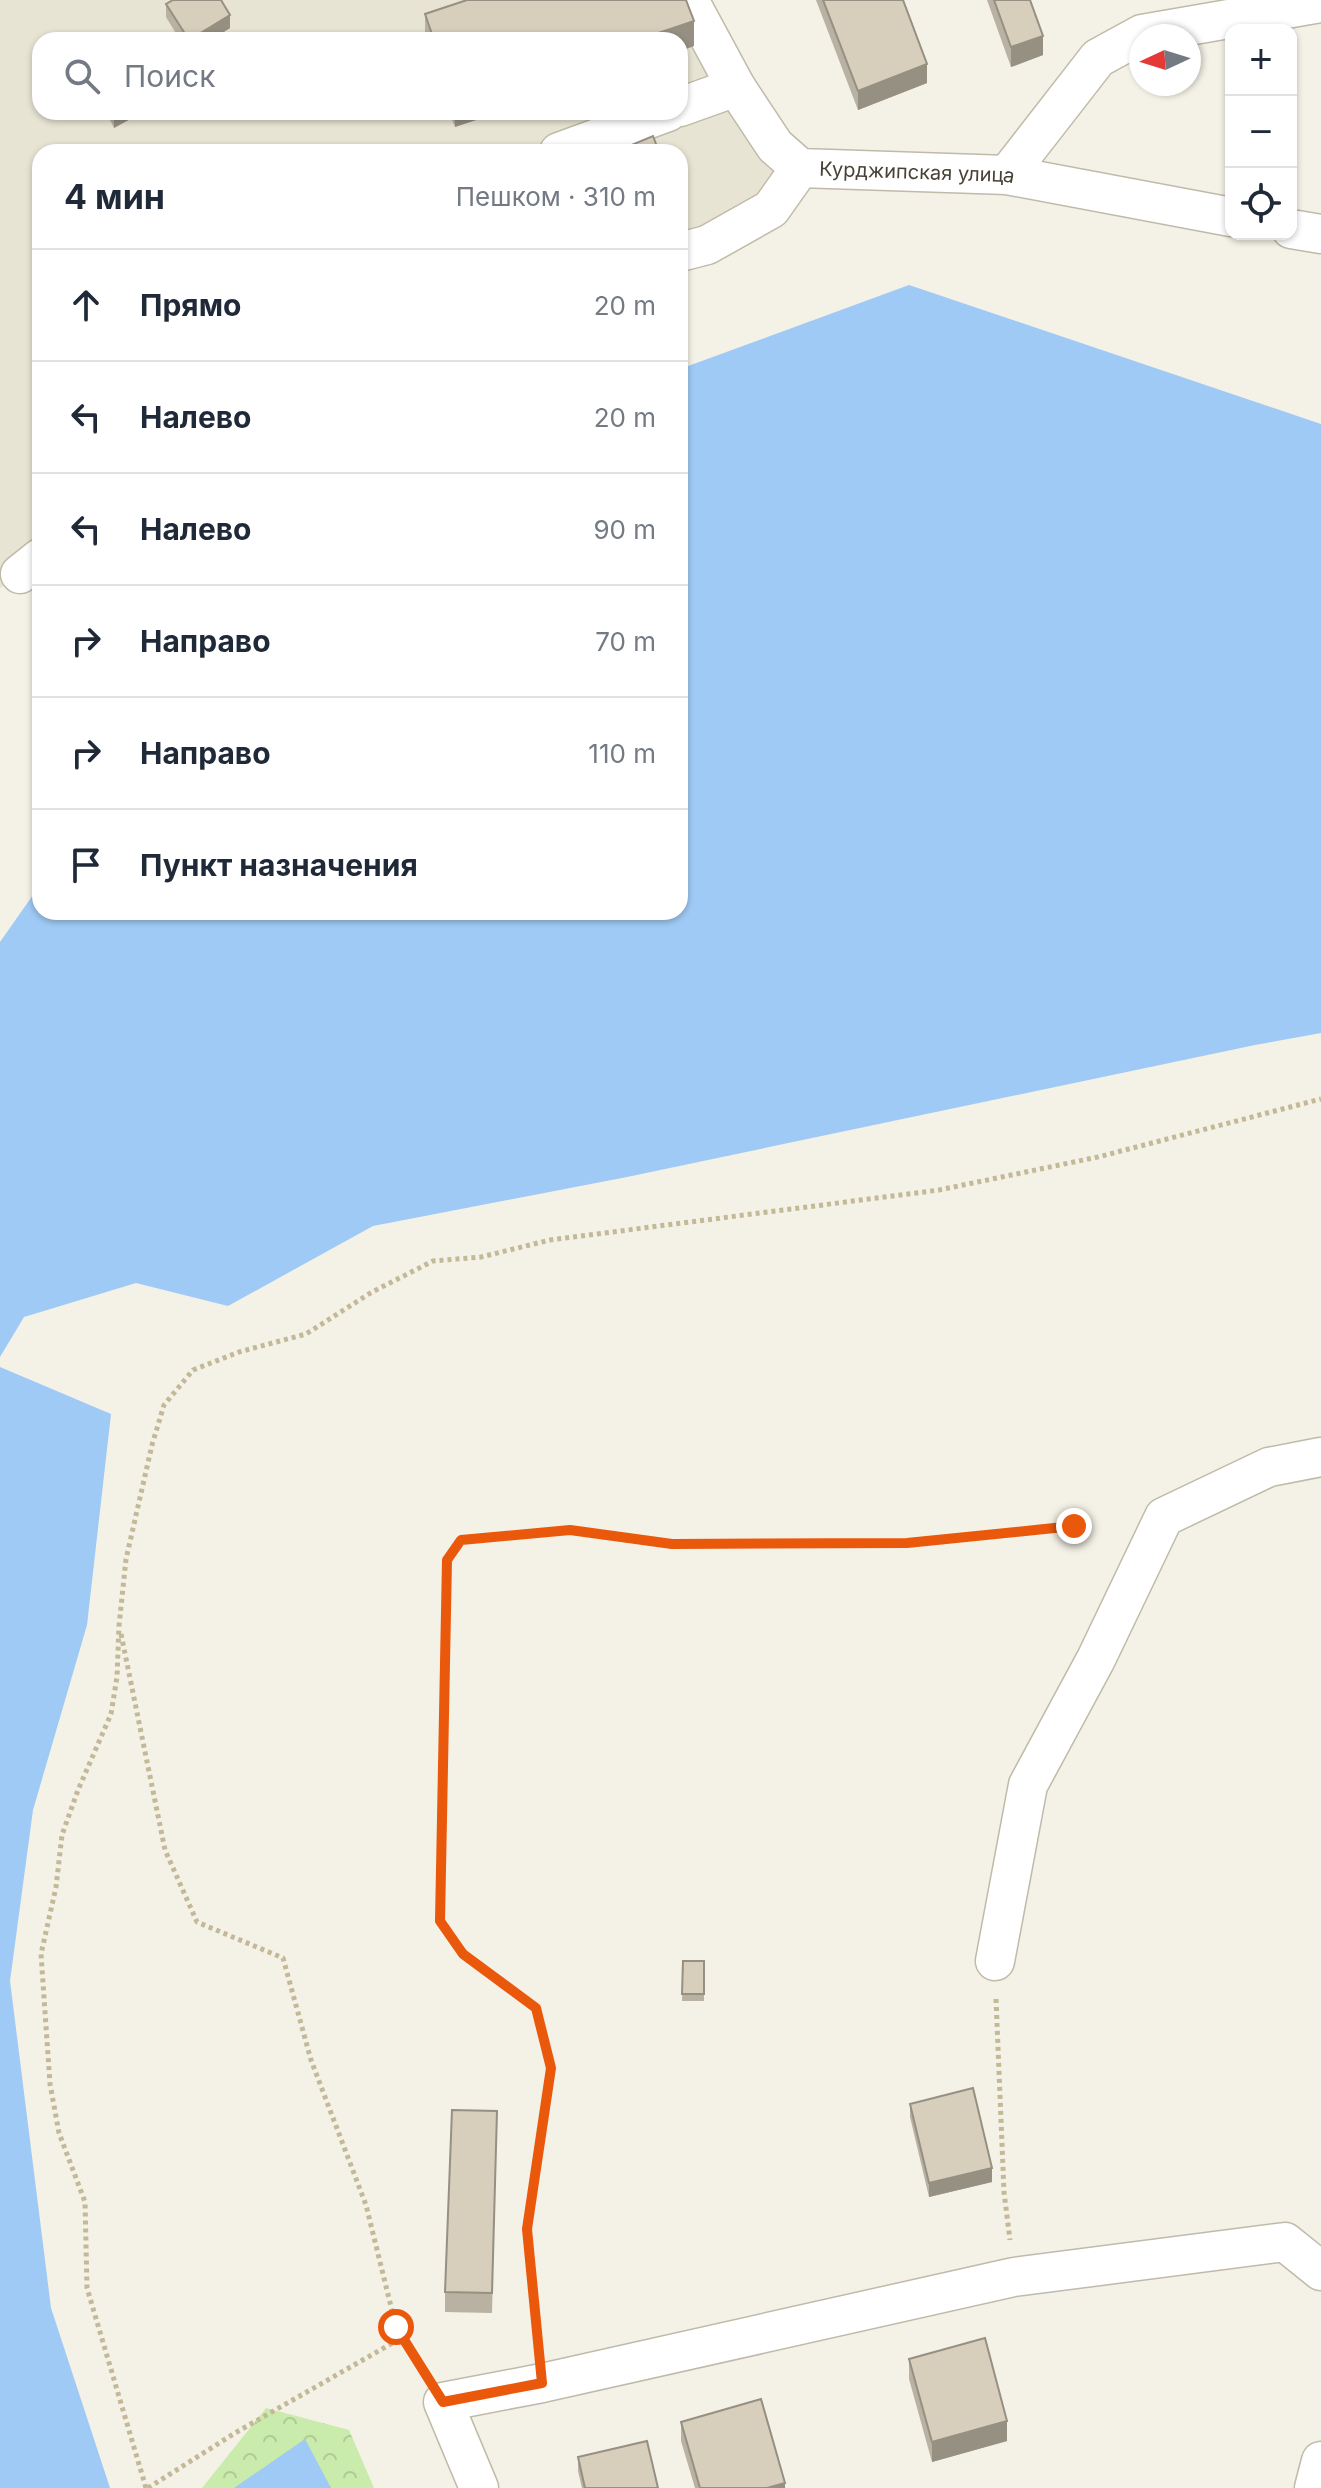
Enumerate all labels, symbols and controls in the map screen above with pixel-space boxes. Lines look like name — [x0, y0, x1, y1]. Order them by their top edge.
north arrow — [1129, 24, 1201, 96]
map controls — [1225, 24, 1297, 240]
button: + — [1225, 24, 1297, 96]
search box — [32, 32, 688, 120]
icon: search — [60, 54, 104, 98]
text: Поиск — [124, 58, 215, 94]
button: − — [1225, 96, 1297, 168]
street label: Курджипская улица — [819, 157, 1017, 188]
button: locate — [1225, 168, 1297, 240]
text: 4 мин — [64, 176, 165, 217]
text: Пешком · 310 m — [456, 181, 656, 212]
icon: ahead — [64, 283, 108, 327]
text: Прямо — [140, 287, 241, 323]
text: 20 m — [594, 290, 656, 321]
icon: left — [64, 395, 108, 439]
text: Налево — [140, 399, 252, 435]
text: 20 m — [594, 402, 656, 433]
icon: left — [64, 507, 108, 551]
text: Налево — [140, 511, 252, 547]
text: 90 m — [593, 514, 656, 545]
icon: right — [64, 619, 108, 663]
text: Направо — [140, 623, 271, 659]
text: 70 m — [595, 626, 656, 657]
icon: right — [64, 731, 108, 775]
text: Направо — [140, 735, 271, 771]
text: 110 m — [588, 738, 656, 769]
icon: arrive — [64, 843, 108, 887]
text: Пункт назначения — [140, 847, 418, 883]
route end — [1056, 1508, 1092, 1544]
route start — [378, 2309, 414, 2345]

